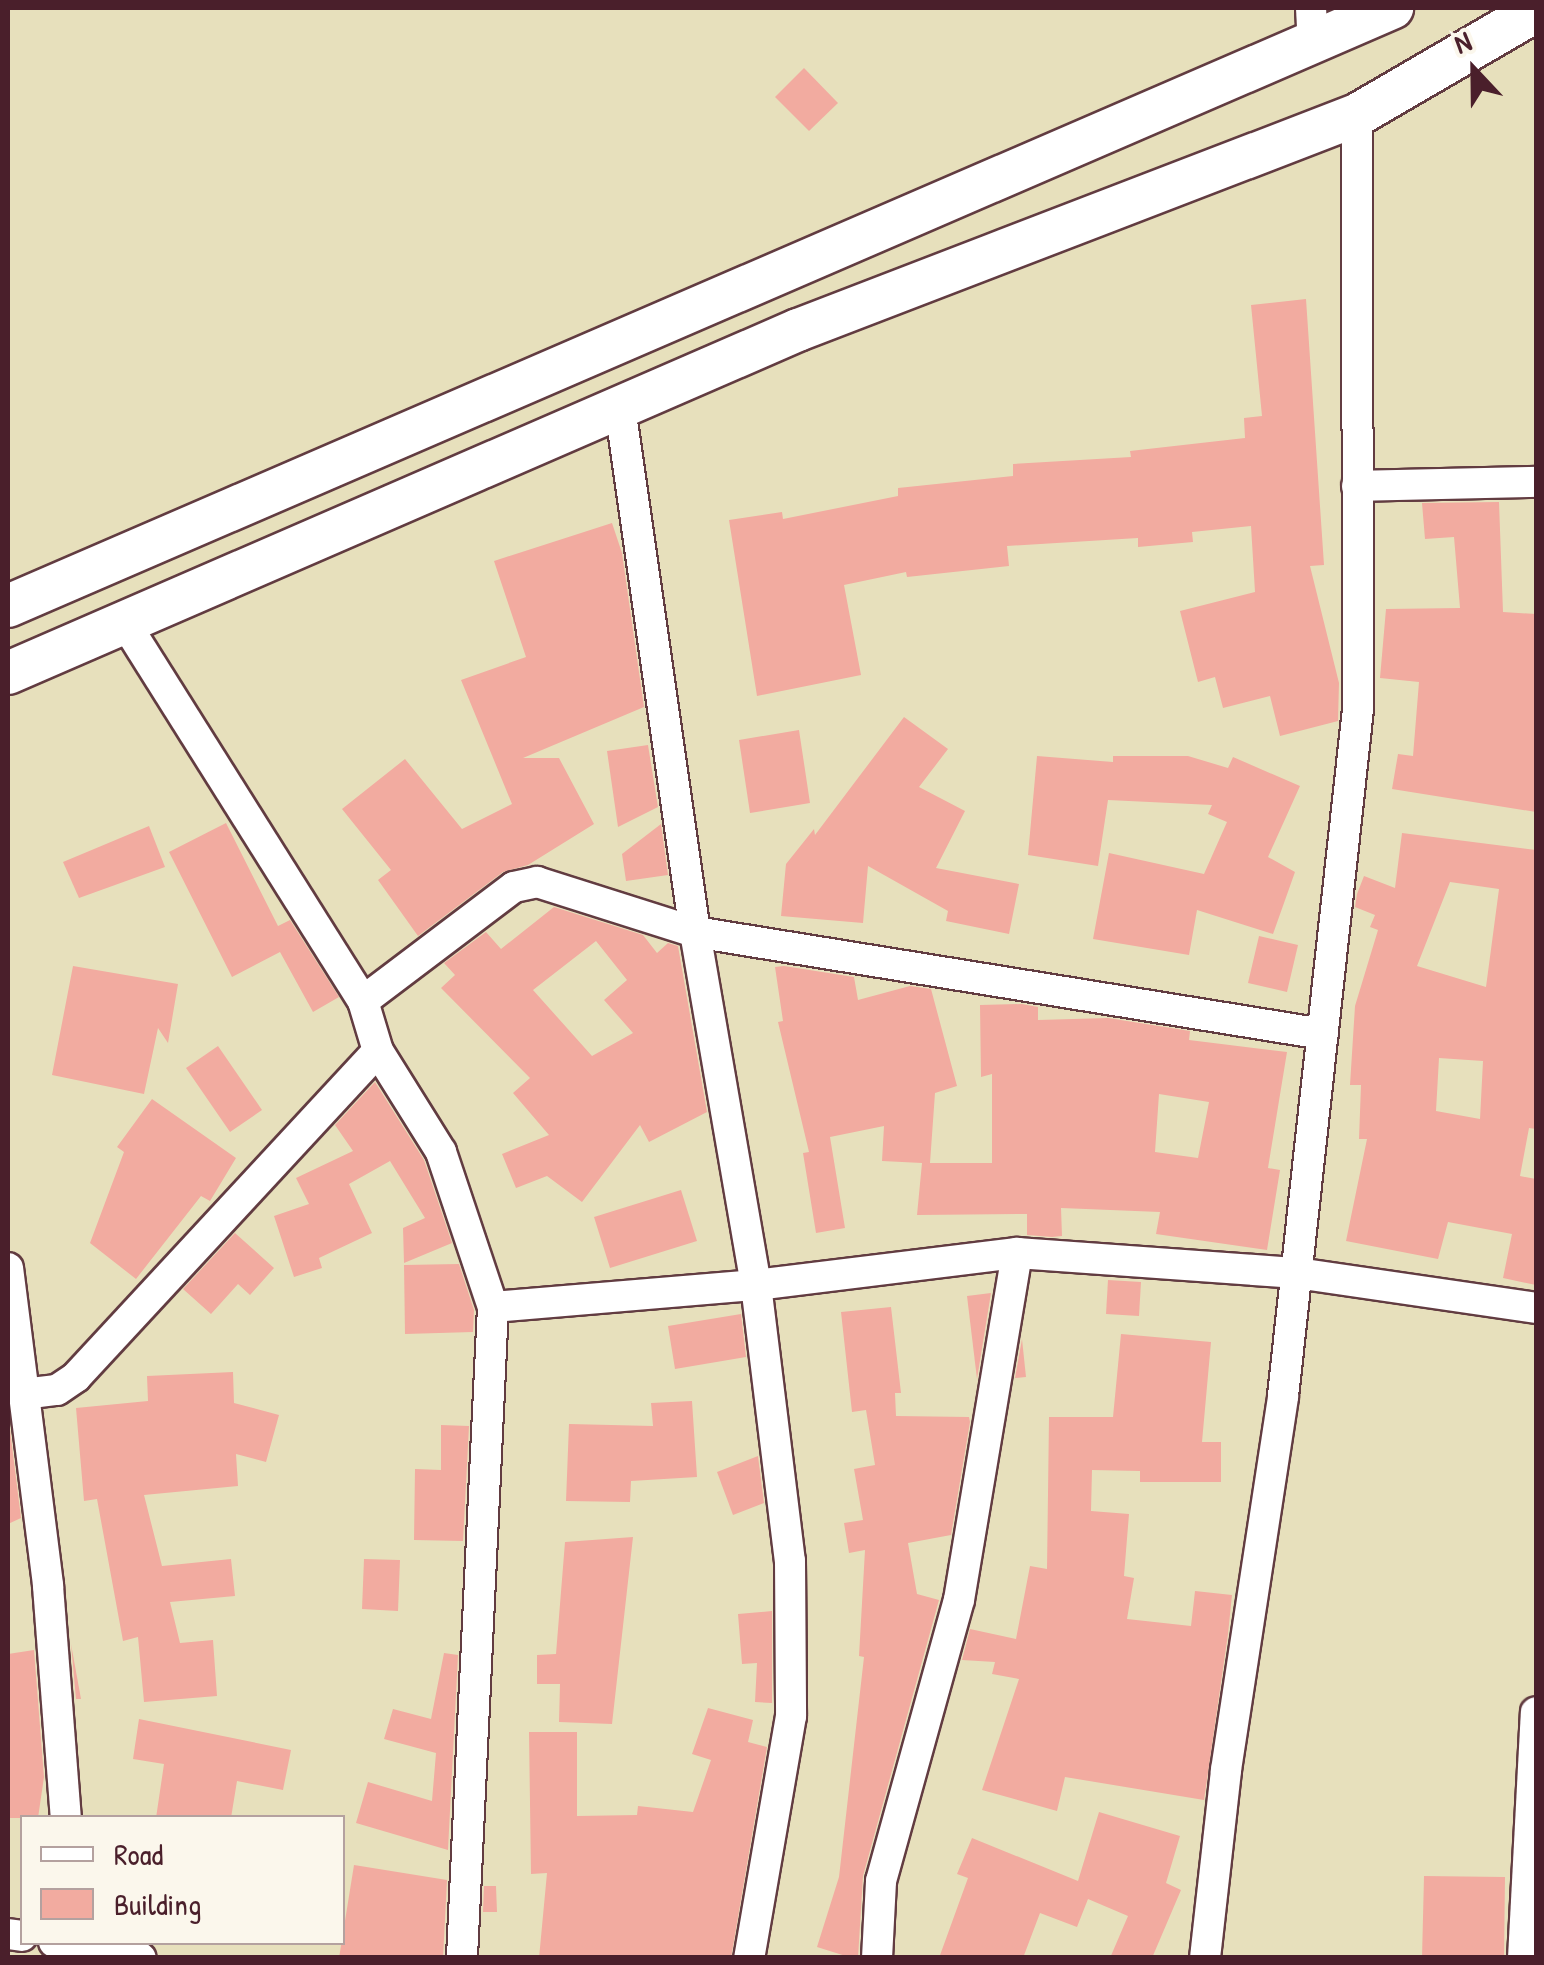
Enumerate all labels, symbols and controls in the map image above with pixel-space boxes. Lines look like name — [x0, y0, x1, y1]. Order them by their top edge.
north arrow — [1424, 20, 1524, 120]
text: N — [1449, 22, 1477, 63]
legend — [20, 1815, 345, 1945]
text: Road — [114, 1834, 163, 1874]
text: Building — [114, 1884, 201, 1924]

